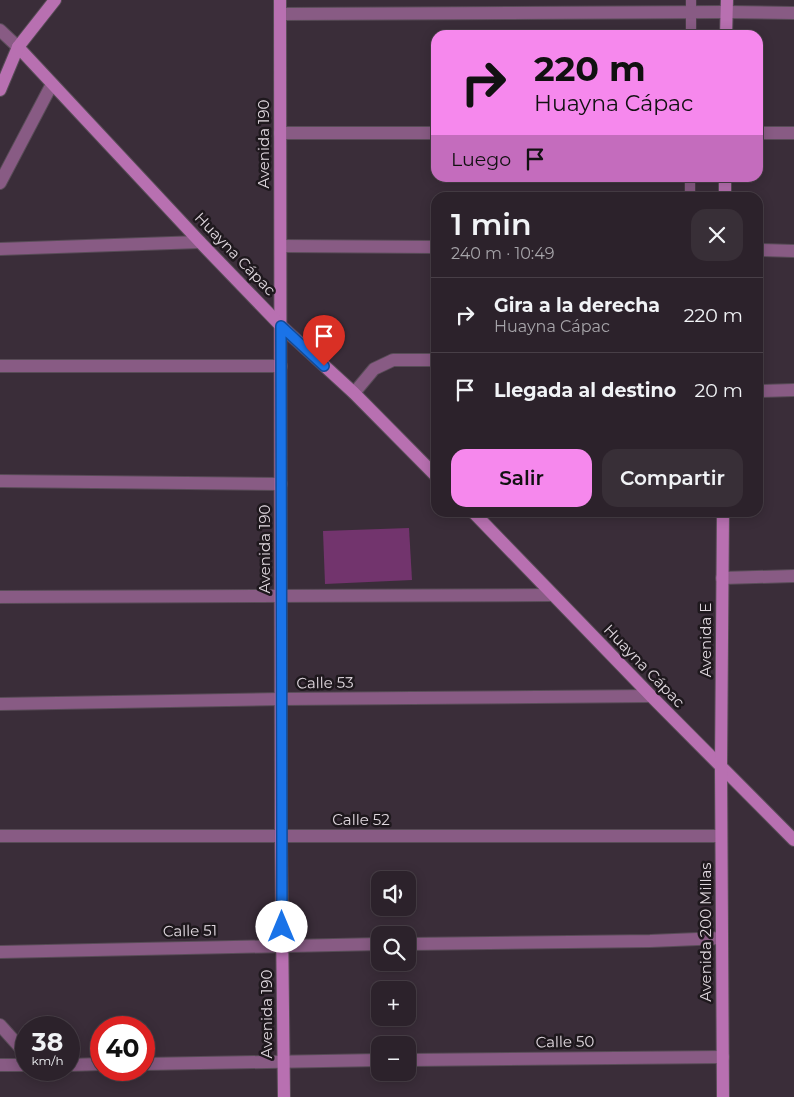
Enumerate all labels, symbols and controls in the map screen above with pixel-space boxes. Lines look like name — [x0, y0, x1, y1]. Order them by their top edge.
text: 220 m — [534, 47, 646, 90]
icon: right — [451, 50, 516, 115]
text: Huayna Cápac — [534, 90, 693, 117]
street label: Avenida 190 — [254, 99, 273, 188]
icon: arrive — [521, 145, 549, 173]
text: Luego — [451, 148, 511, 171]
text: 1 min — [451, 206, 532, 243]
street label: Huayna Cápac — [191, 208, 280, 299]
button: close — [691, 209, 743, 261]
text: 240 m · 10:49 — [451, 244, 554, 263]
text: Gira a la derecha — [494, 294, 660, 317]
icon: right — [451, 301, 479, 329]
text: 220 m — [684, 304, 743, 327]
pin — [303, 315, 345, 366]
text: Huayna Cápac — [494, 317, 610, 336]
icon: arrive — [310, 322, 338, 350]
icon: arrive — [451, 376, 479, 404]
text: Llegada al destino — [494, 379, 676, 402]
text: 20 m — [695, 379, 743, 402]
button: Salir — [451, 449, 592, 507]
button: Compartir — [602, 449, 743, 507]
street label: Avenida 190 — [255, 504, 274, 593]
street label: Avenida E — [696, 603, 715, 677]
street label: Huayna Cápac — [600, 620, 689, 711]
street label: Calle 53 — [296, 673, 354, 692]
street label: Calle 52 — [332, 810, 390, 829]
street label: Avenida 200 Millas — [696, 862, 715, 1002]
map controls — [371, 871, 416, 1081]
button: sound — [371, 871, 416, 916]
position arrow — [255, 900, 307, 952]
street label: Calle 51 — [163, 921, 217, 940]
button: search — [371, 926, 416, 971]
street label: Avenida 190 — [257, 969, 276, 1058]
button: + — [371, 981, 416, 1026]
speed limit sign: 40 — [90, 1016, 155, 1081]
text: 38 — [32, 1027, 63, 1057]
street label: Calle 50 — [535, 1031, 595, 1052]
button: − — [371, 1036, 416, 1081]
text: km/h — [31, 1053, 64, 1068]

